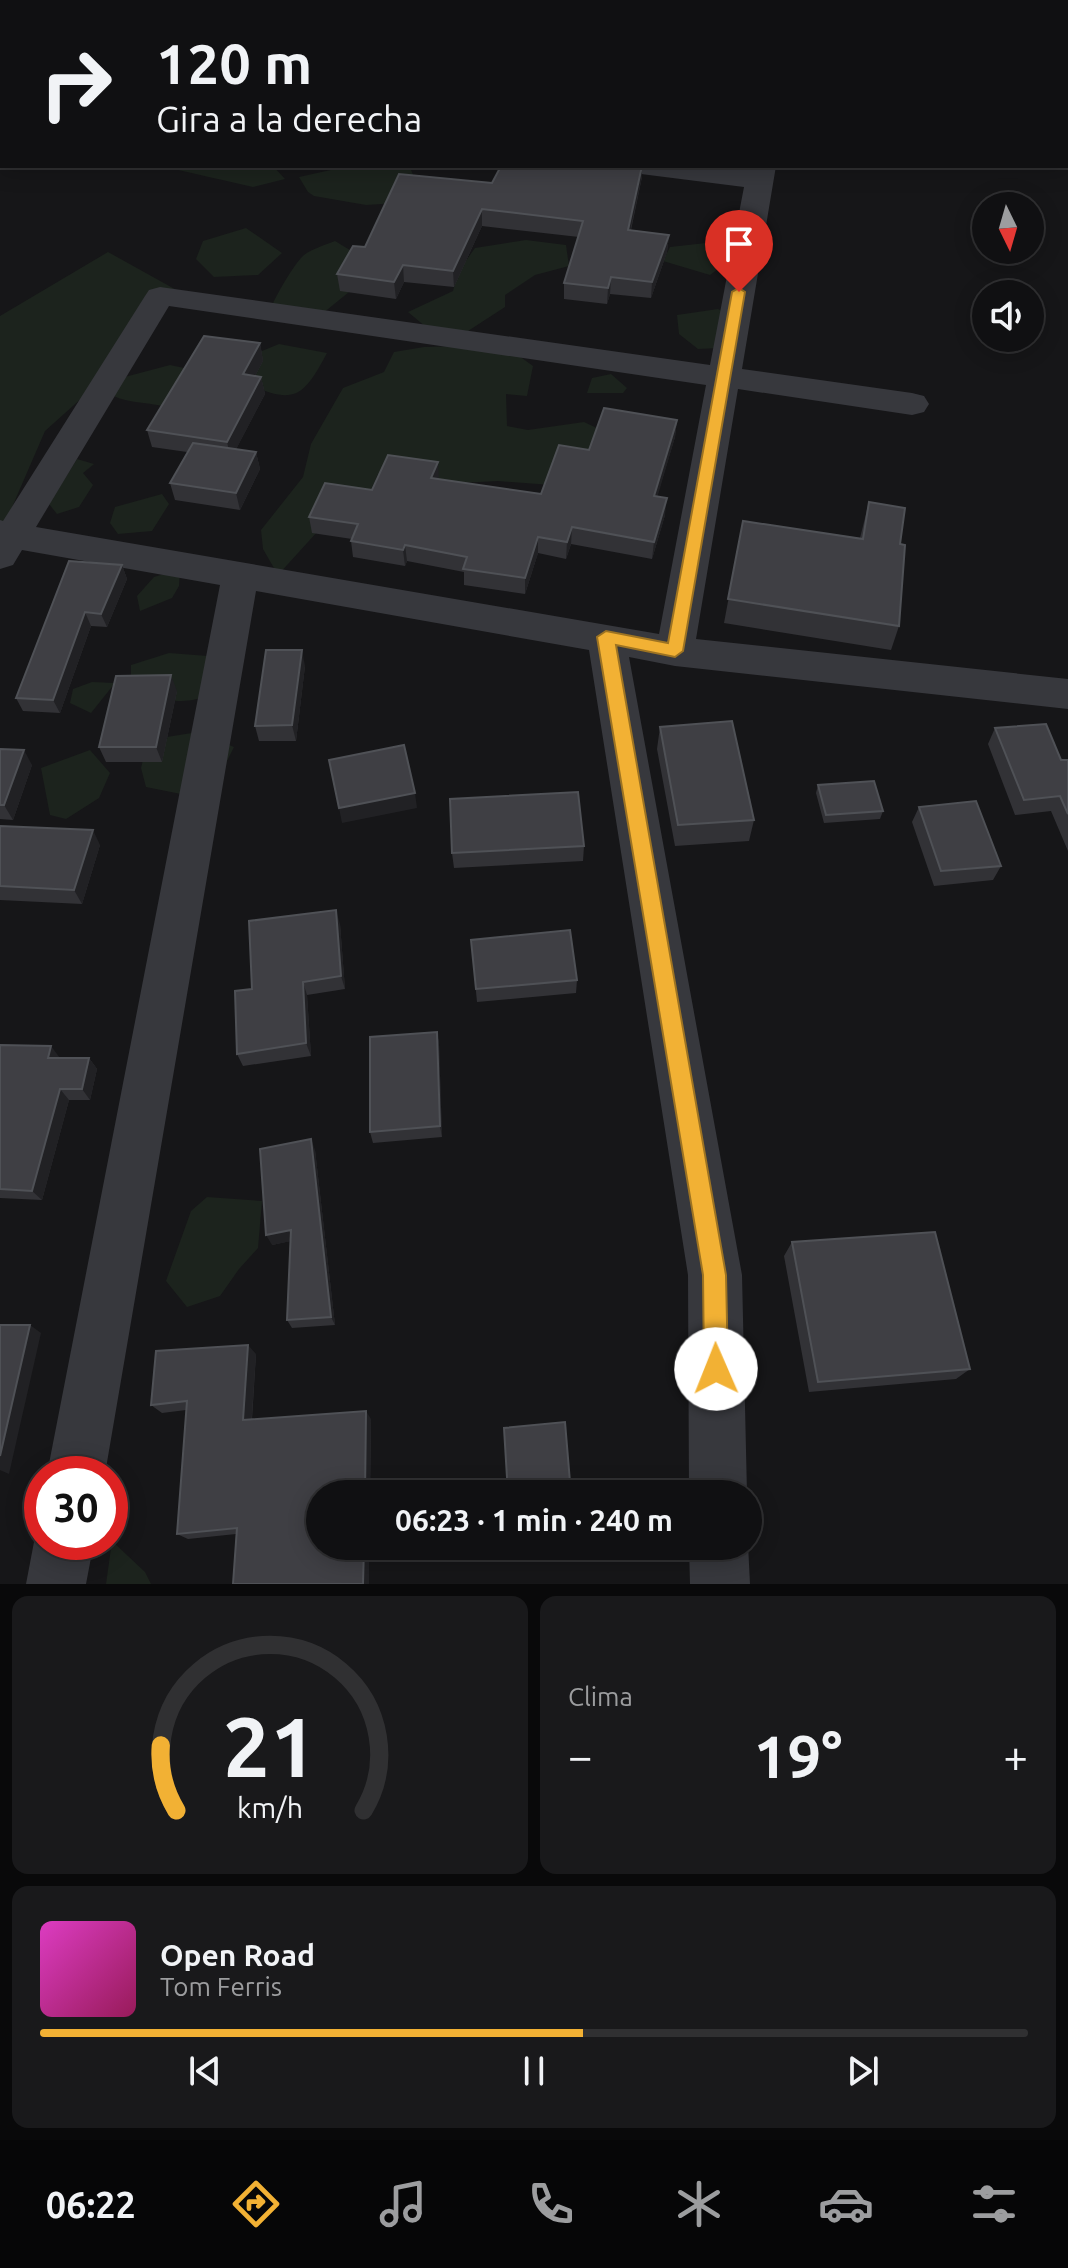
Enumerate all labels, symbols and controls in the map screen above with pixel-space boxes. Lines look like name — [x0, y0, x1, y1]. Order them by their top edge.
icon: right — [24, 32, 128, 136]
text: 120 m — [156, 32, 312, 95]
text: Gira a la derecha — [156, 98, 422, 139]
north arrow — [972, 192, 1044, 264]
map controls — [972, 192, 1044, 352]
pin — [705, 210, 773, 292]
icon: arrive — [717, 222, 761, 266]
button: sound — [972, 280, 1044, 352]
position arrow — [674, 1327, 758, 1411]
speed limit sign: 30 — [24, 1456, 128, 1560]
text: 06:23 · 1 min · 240 m — [395, 1503, 673, 1537]
text: Clima — [568, 1682, 633, 1711]
text: 21 — [223, 1699, 317, 1793]
text: 19° — [754, 1722, 842, 1789]
text: − — [568, 1731, 593, 1780]
text: + — [1003, 1731, 1028, 1780]
text: km/h — [237, 1791, 303, 1823]
text: Open Road — [160, 1938, 315, 1972]
text: Tom Ferris — [160, 1972, 282, 2001]
icon: previous — [183, 2049, 227, 2093]
icon: pause — [512, 2049, 556, 2093]
icon: next — [841, 2049, 885, 2093]
icon: directions — [228, 2176, 284, 2232]
icon: music — [375, 2176, 431, 2232]
icon: phone — [523, 2176, 579, 2232]
icon: climate — [671, 2176, 727, 2232]
icon: car — [818, 2176, 874, 2232]
icon: filters — [966, 2176, 1022, 2232]
text: 06:22 — [46, 2184, 136, 2225]

